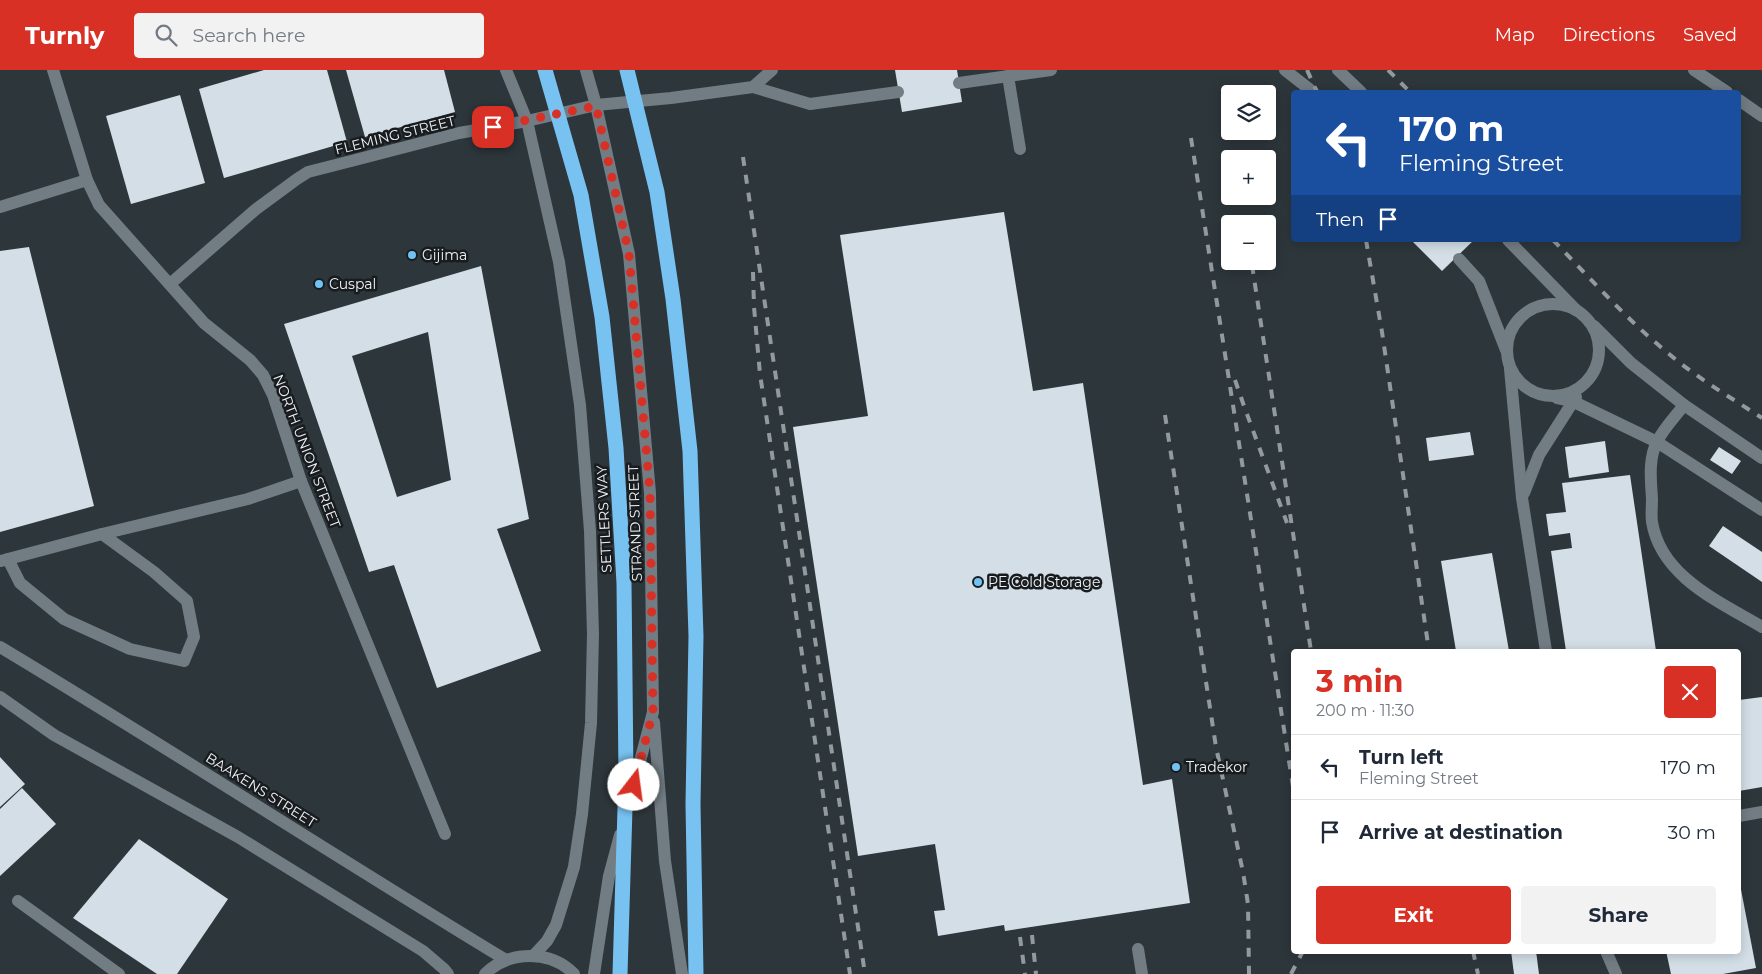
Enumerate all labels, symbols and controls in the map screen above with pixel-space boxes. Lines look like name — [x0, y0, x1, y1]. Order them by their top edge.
search box — [134, 13, 484, 58]
text: Turnly — [25, 21, 104, 50]
icon: search — [152, 21, 180, 49]
text: Search here — [192, 24, 305, 47]
text: Map — [1495, 24, 1535, 46]
text: Directions — [1563, 24, 1655, 46]
text: Saved — [1683, 24, 1737, 46]
map controls — [1221, 85, 1276, 270]
button: layers — [1221, 85, 1276, 140]
pin — [472, 106, 514, 148]
text: 170 m — [1399, 107, 1504, 150]
icon: left — [1316, 110, 1381, 175]
street label: FLEMING STREET — [333, 111, 457, 159]
icon: arrive — [479, 113, 507, 141]
button: + — [1221, 150, 1276, 205]
text: Fleming Street — [1399, 150, 1564, 177]
icon: arrive — [1374, 205, 1402, 233]
text: Then — [1316, 208, 1364, 231]
button: − — [1221, 215, 1276, 270]
place label: Gijima — [422, 246, 467, 264]
marker: Gijima — [406, 249, 418, 261]
place label: Cuspal — [329, 275, 376, 293]
marker: Cuspal — [313, 278, 325, 290]
street label: NORTH UNION STREET — [269, 372, 345, 530]
street label: STRAND STREET — [624, 464, 646, 582]
street label: SETTLERS WAY — [592, 465, 616, 573]
place label: PE Cold Storage — [988, 573, 1100, 591]
marker: PE Cold Storage — [972, 576, 984, 588]
text: 3 min — [1316, 663, 1403, 700]
button: close — [1664, 666, 1716, 718]
text: 200 m · 11:30 — [1316, 701, 1414, 720]
text: Turn left — [1359, 746, 1444, 769]
street label: BAAKENS STREET — [202, 749, 320, 831]
icon: left — [1316, 753, 1344, 781]
text: 170 m — [1661, 756, 1716, 779]
position arrow — [607, 758, 659, 810]
place label: Tradekor — [1186, 758, 1248, 776]
marker: Tradekor — [1170, 761, 1182, 773]
text: Fleming Street — [1359, 769, 1479, 788]
icon: arrive — [1316, 818, 1344, 846]
text: Arrive at destination — [1359, 821, 1563, 844]
text: 30 m — [1668, 821, 1716, 844]
button: Exit — [1316, 886, 1511, 944]
button: Share — [1521, 886, 1716, 944]

